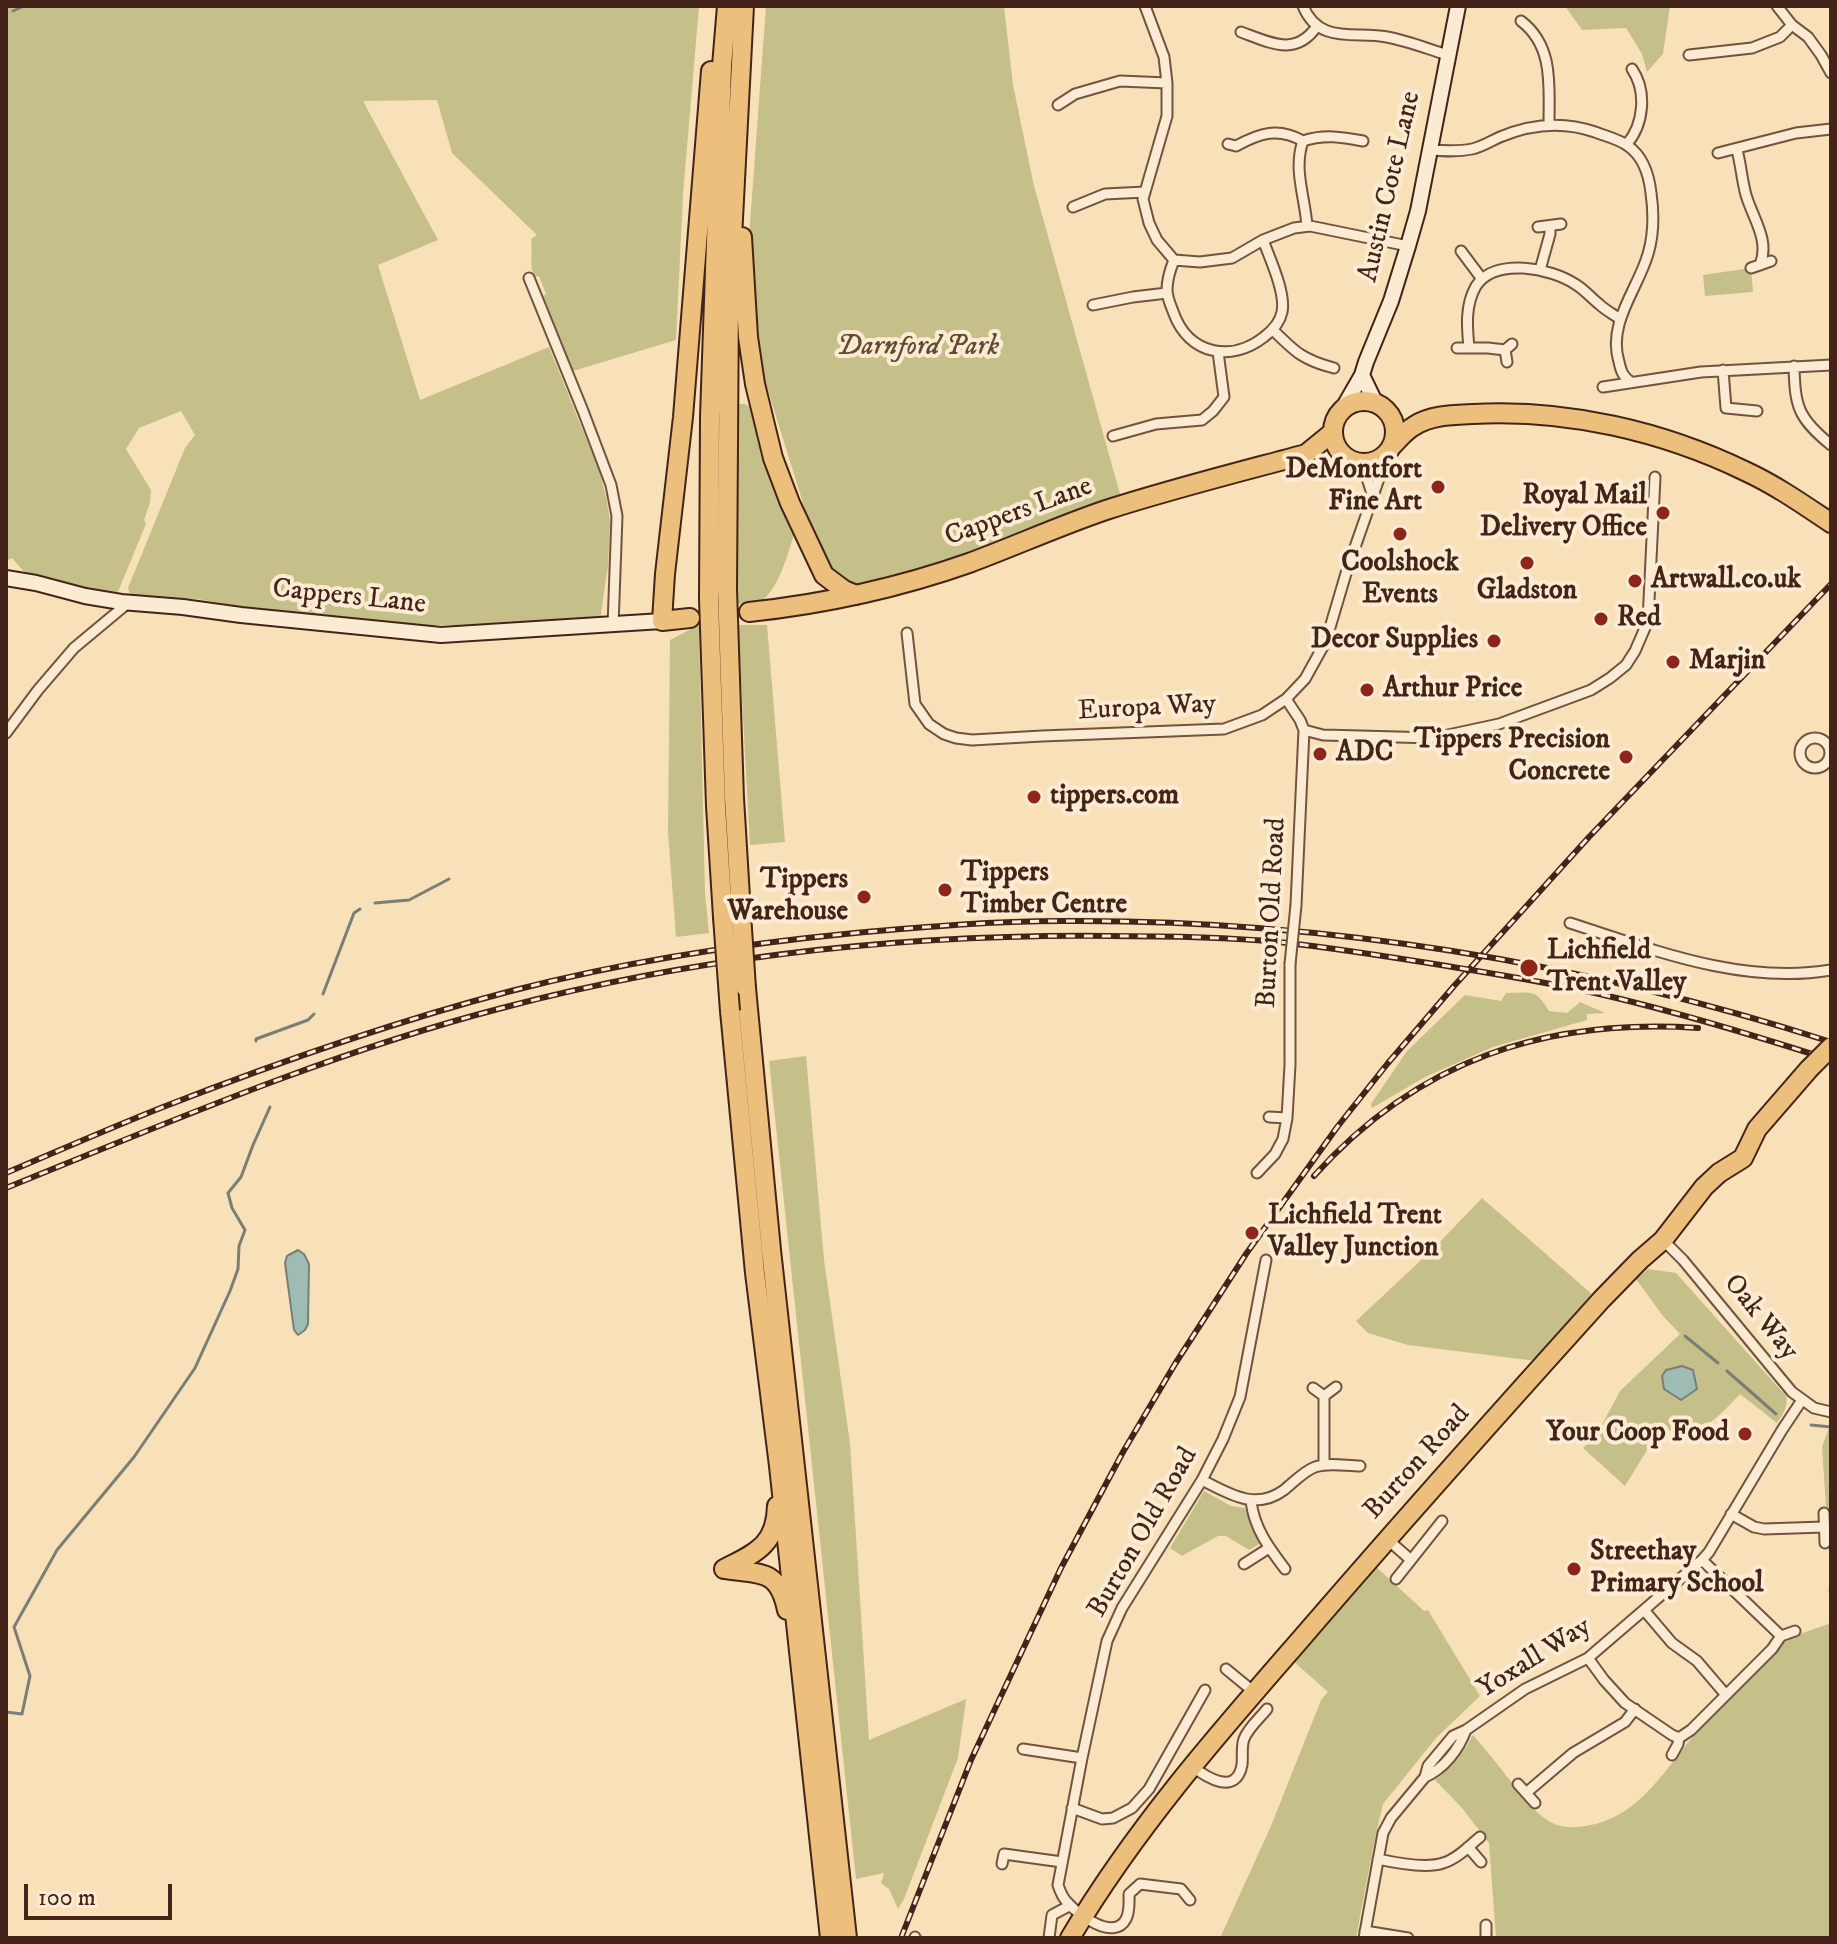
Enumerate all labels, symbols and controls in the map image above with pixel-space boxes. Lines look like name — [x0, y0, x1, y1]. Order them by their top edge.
street label: Austin Cote Lane — [1353, 88, 1429, 286]
park label: Darnford Park — [837, 331, 999, 365]
place label: DeMontfort Fine Art — [1286, 454, 1422, 520]
street label: Cappers Lane — [941, 471, 1097, 555]
marker: DeMontfort Fine Art — [1429, 478, 1447, 496]
place label: Royal Mail Delivery Office — [1480, 480, 1647, 546]
marker: Royal Mail Delivery Office — [1654, 504, 1672, 522]
marker: Coolshock Events — [1391, 525, 1409, 543]
place label: Coolshock Events — [1341, 547, 1459, 613]
marker: Gladston — [1518, 554, 1536, 572]
place label: Artwall.co.uk — [1651, 564, 1801, 598]
marker: Artwall.co.uk — [1626, 572, 1644, 590]
street label: Cappers Lane — [271, 573, 427, 623]
place label: Gladston — [1477, 575, 1577, 609]
place label: Red — [1617, 602, 1661, 636]
marker: Red — [1592, 610, 1610, 628]
place label: Decor Supplies — [1311, 624, 1478, 658]
marker: Decor Supplies — [1485, 632, 1503, 650]
place label: Marjin — [1689, 645, 1765, 679]
marker: Marjin — [1664, 653, 1682, 671]
place label: Arthur Price — [1383, 673, 1522, 707]
marker: Arthur Price — [1358, 681, 1376, 699]
street label: Europa Way — [1077, 689, 1217, 729]
place label: Tippers Precision Concrete — [1414, 724, 1610, 790]
place label: ADC — [1336, 737, 1393, 771]
marker: ADC — [1311, 745, 1329, 763]
marker: Tippers Precision Concrete — [1617, 748, 1635, 766]
place label: tippers.com — [1050, 780, 1179, 814]
marker: tippers.com — [1025, 788, 1043, 806]
street label: Burton Old Road — [1251, 817, 1295, 1009]
place label: Tippers Timber Centre — [961, 857, 1127, 923]
place label: Tippers Warehouse — [727, 864, 848, 930]
marker: Tippers Timber Centre — [936, 881, 954, 899]
marker: Tippers Warehouse — [855, 888, 873, 906]
place label: Lichfield Trent Valley — [1547, 935, 1686, 1001]
marker: Lichfield Trent Valley — [1518, 957, 1540, 979]
place label: Lichfield Trent Valley Junction — [1268, 1200, 1442, 1266]
marker: Lichfield Trent Valley Junction — [1243, 1224, 1261, 1242]
street label: Oak Way — [1715, 1268, 1805, 1368]
street label: Burton Road — [1358, 1399, 1478, 1527]
place label: Your Coop Food — [1546, 1417, 1729, 1451]
marker: Your Coop Food — [1736, 1425, 1754, 1443]
street label: Burton Old Road — [1082, 1442, 1206, 1624]
place label: Streethay Primary School — [1590, 1536, 1763, 1602]
marker: Streethay Primary School — [1565, 1560, 1583, 1578]
street label: Yoxall Way — [1472, 1611, 1598, 1707]
scale bar — [28, 1868, 176, 1918]
text: 100 m — [38, 1883, 96, 1913]

